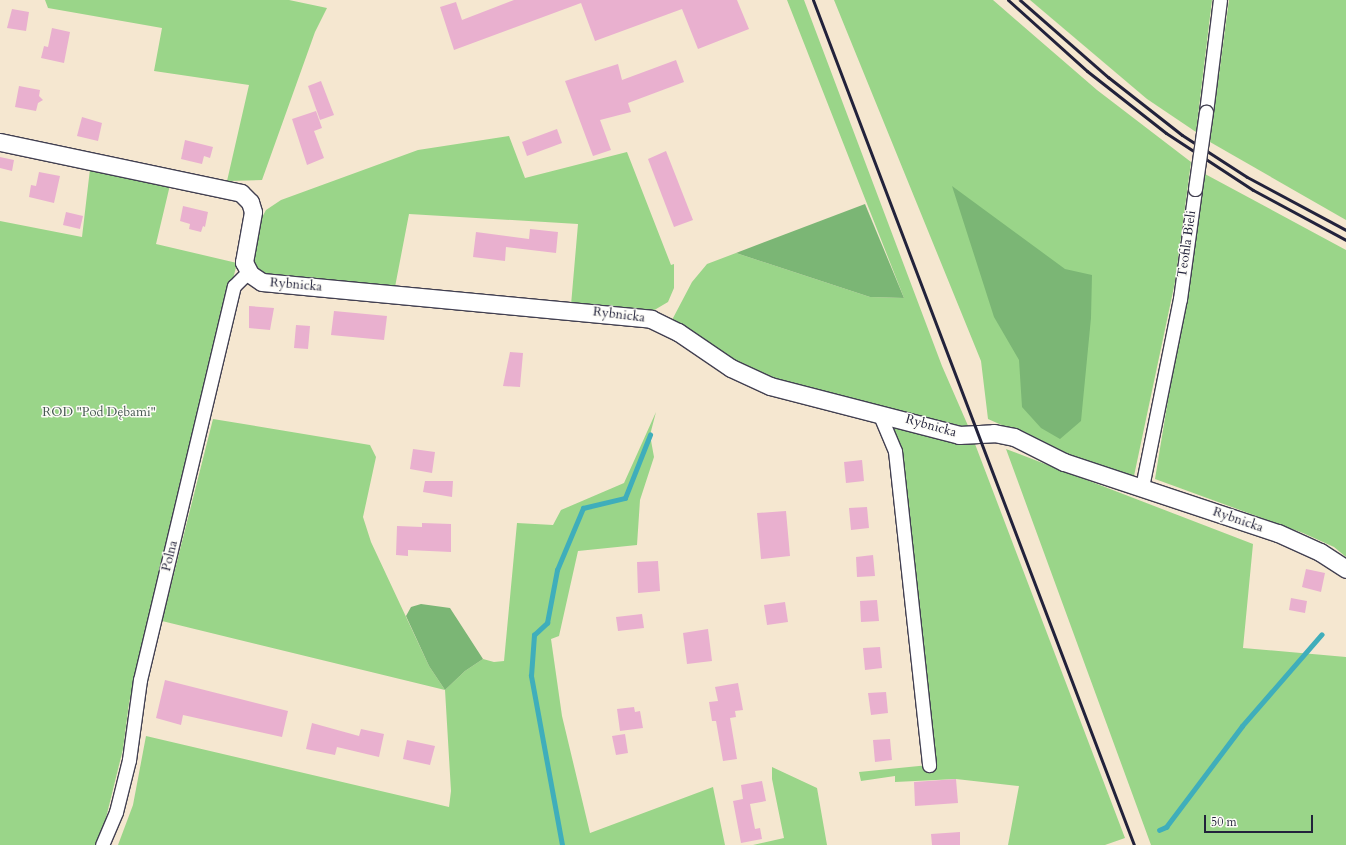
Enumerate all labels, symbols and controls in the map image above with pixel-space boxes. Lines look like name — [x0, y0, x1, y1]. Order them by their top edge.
street label: Teofila Bieli — [1175, 209, 1199, 279]
street label: Rybnicka — [269, 275, 323, 295]
street label: Rybnicka — [592, 304, 646, 326]
park label: ROD "Pod Dębami" — [42, 404, 156, 420]
street label: Rybnicka — [904, 411, 958, 441]
street label: Rybnicka — [1211, 504, 1265, 536]
street label: Polna — [159, 539, 181, 573]
scale bar — [1206, 807, 1315, 833]
text: 50 m — [1211, 814, 1237, 830]

